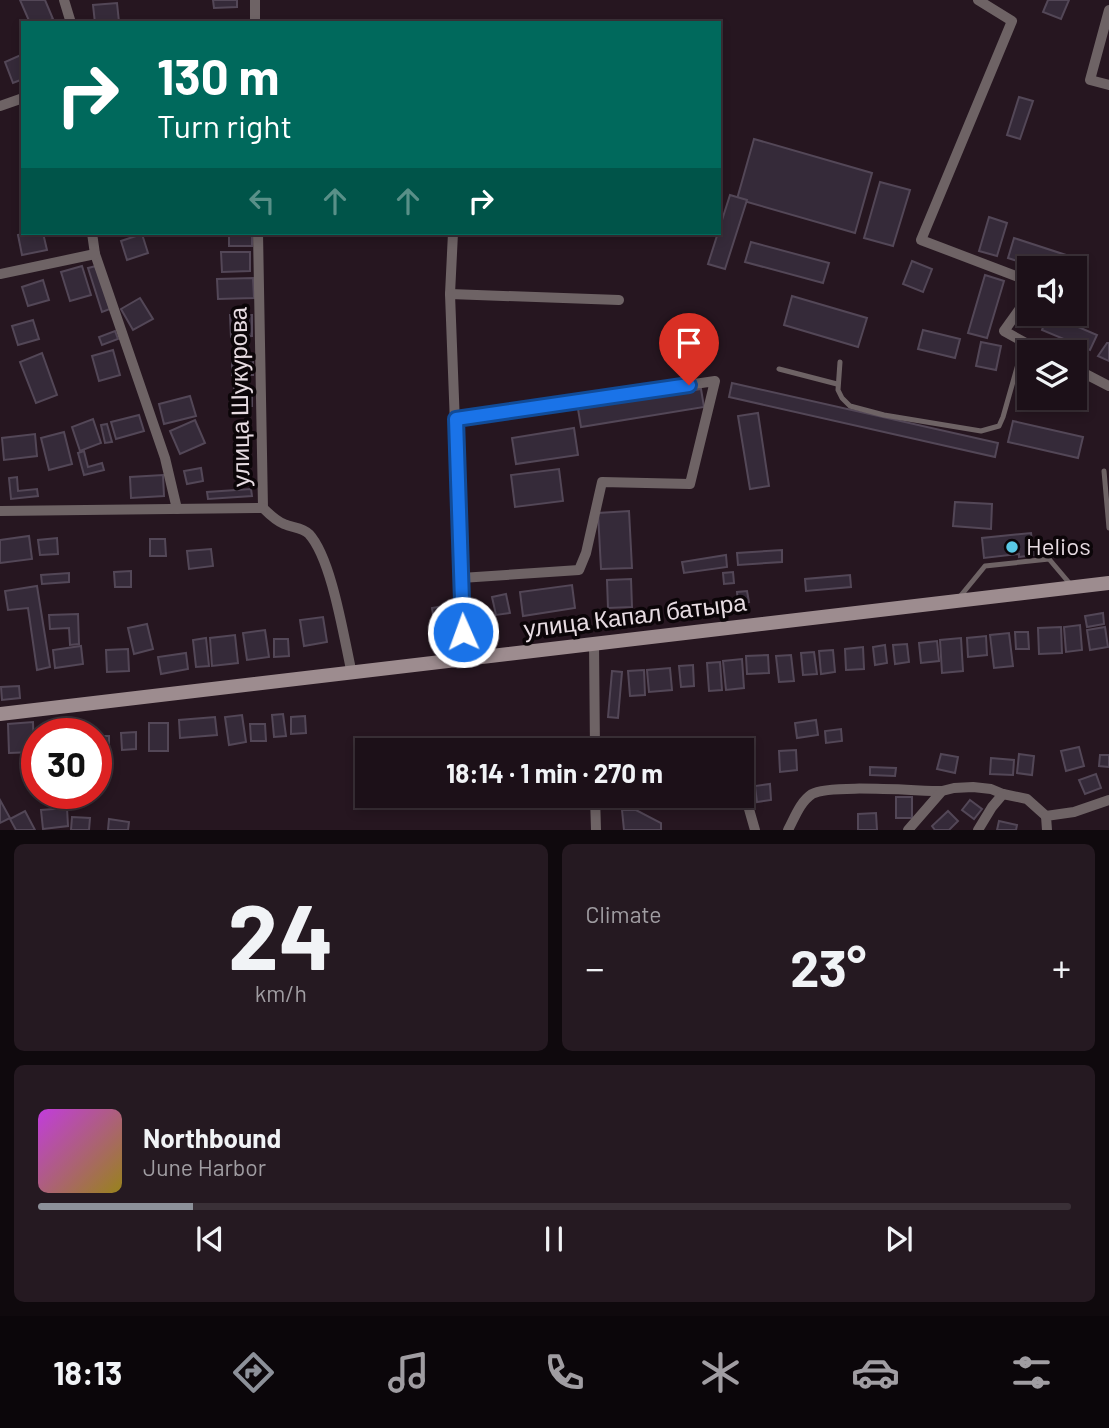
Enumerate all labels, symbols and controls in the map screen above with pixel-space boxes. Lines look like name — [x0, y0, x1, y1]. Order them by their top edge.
text: 130 m — [157, 46, 279, 105]
icon: right — [42, 49, 133, 140]
text: Turn right — [157, 106, 292, 144]
icon: left — [243, 182, 281, 220]
icon: ahead — [316, 182, 354, 220]
icon: ahead — [389, 182, 427, 220]
icon: right — [462, 182, 500, 220]
map controls — [1017, 256, 1087, 410]
button: sound — [1017, 256, 1087, 326]
street label: улица Шукурова — [222, 306, 255, 487]
pin — [659, 313, 719, 385]
icon: arrive — [670, 324, 708, 362]
button: layers — [1017, 340, 1087, 410]
place label: Helios — [1026, 531, 1091, 560]
marker: Helios — [1004, 539, 1020, 555]
street label: улица Капал батыра — [522, 586, 748, 643]
position arrow — [426, 595, 500, 669]
speed limit sign: 30 — [21, 718, 112, 809]
text: 18:14 · 1 min · 270 m — [446, 757, 663, 788]
text: 24 — [228, 879, 334, 988]
text: Climate — [586, 900, 662, 928]
text: 23° — [790, 935, 866, 997]
text: − — [586, 944, 605, 990]
text: + — [1052, 944, 1071, 990]
text: km/h — [255, 979, 307, 1007]
text: Northbound — [143, 1122, 281, 1153]
text: June Harbor — [143, 1153, 266, 1181]
icon: previous — [191, 1220, 229, 1258]
icon: pause — [535, 1220, 573, 1258]
icon: next — [880, 1220, 918, 1258]
icon: directions — [229, 1348, 278, 1397]
icon: music — [384, 1348, 433, 1397]
icon: phone — [540, 1348, 589, 1397]
icon: climate — [696, 1348, 745, 1397]
icon: car — [851, 1348, 900, 1397]
icon: filters — [1007, 1348, 1056, 1397]
text: 18:13 — [53, 1353, 122, 1391]

